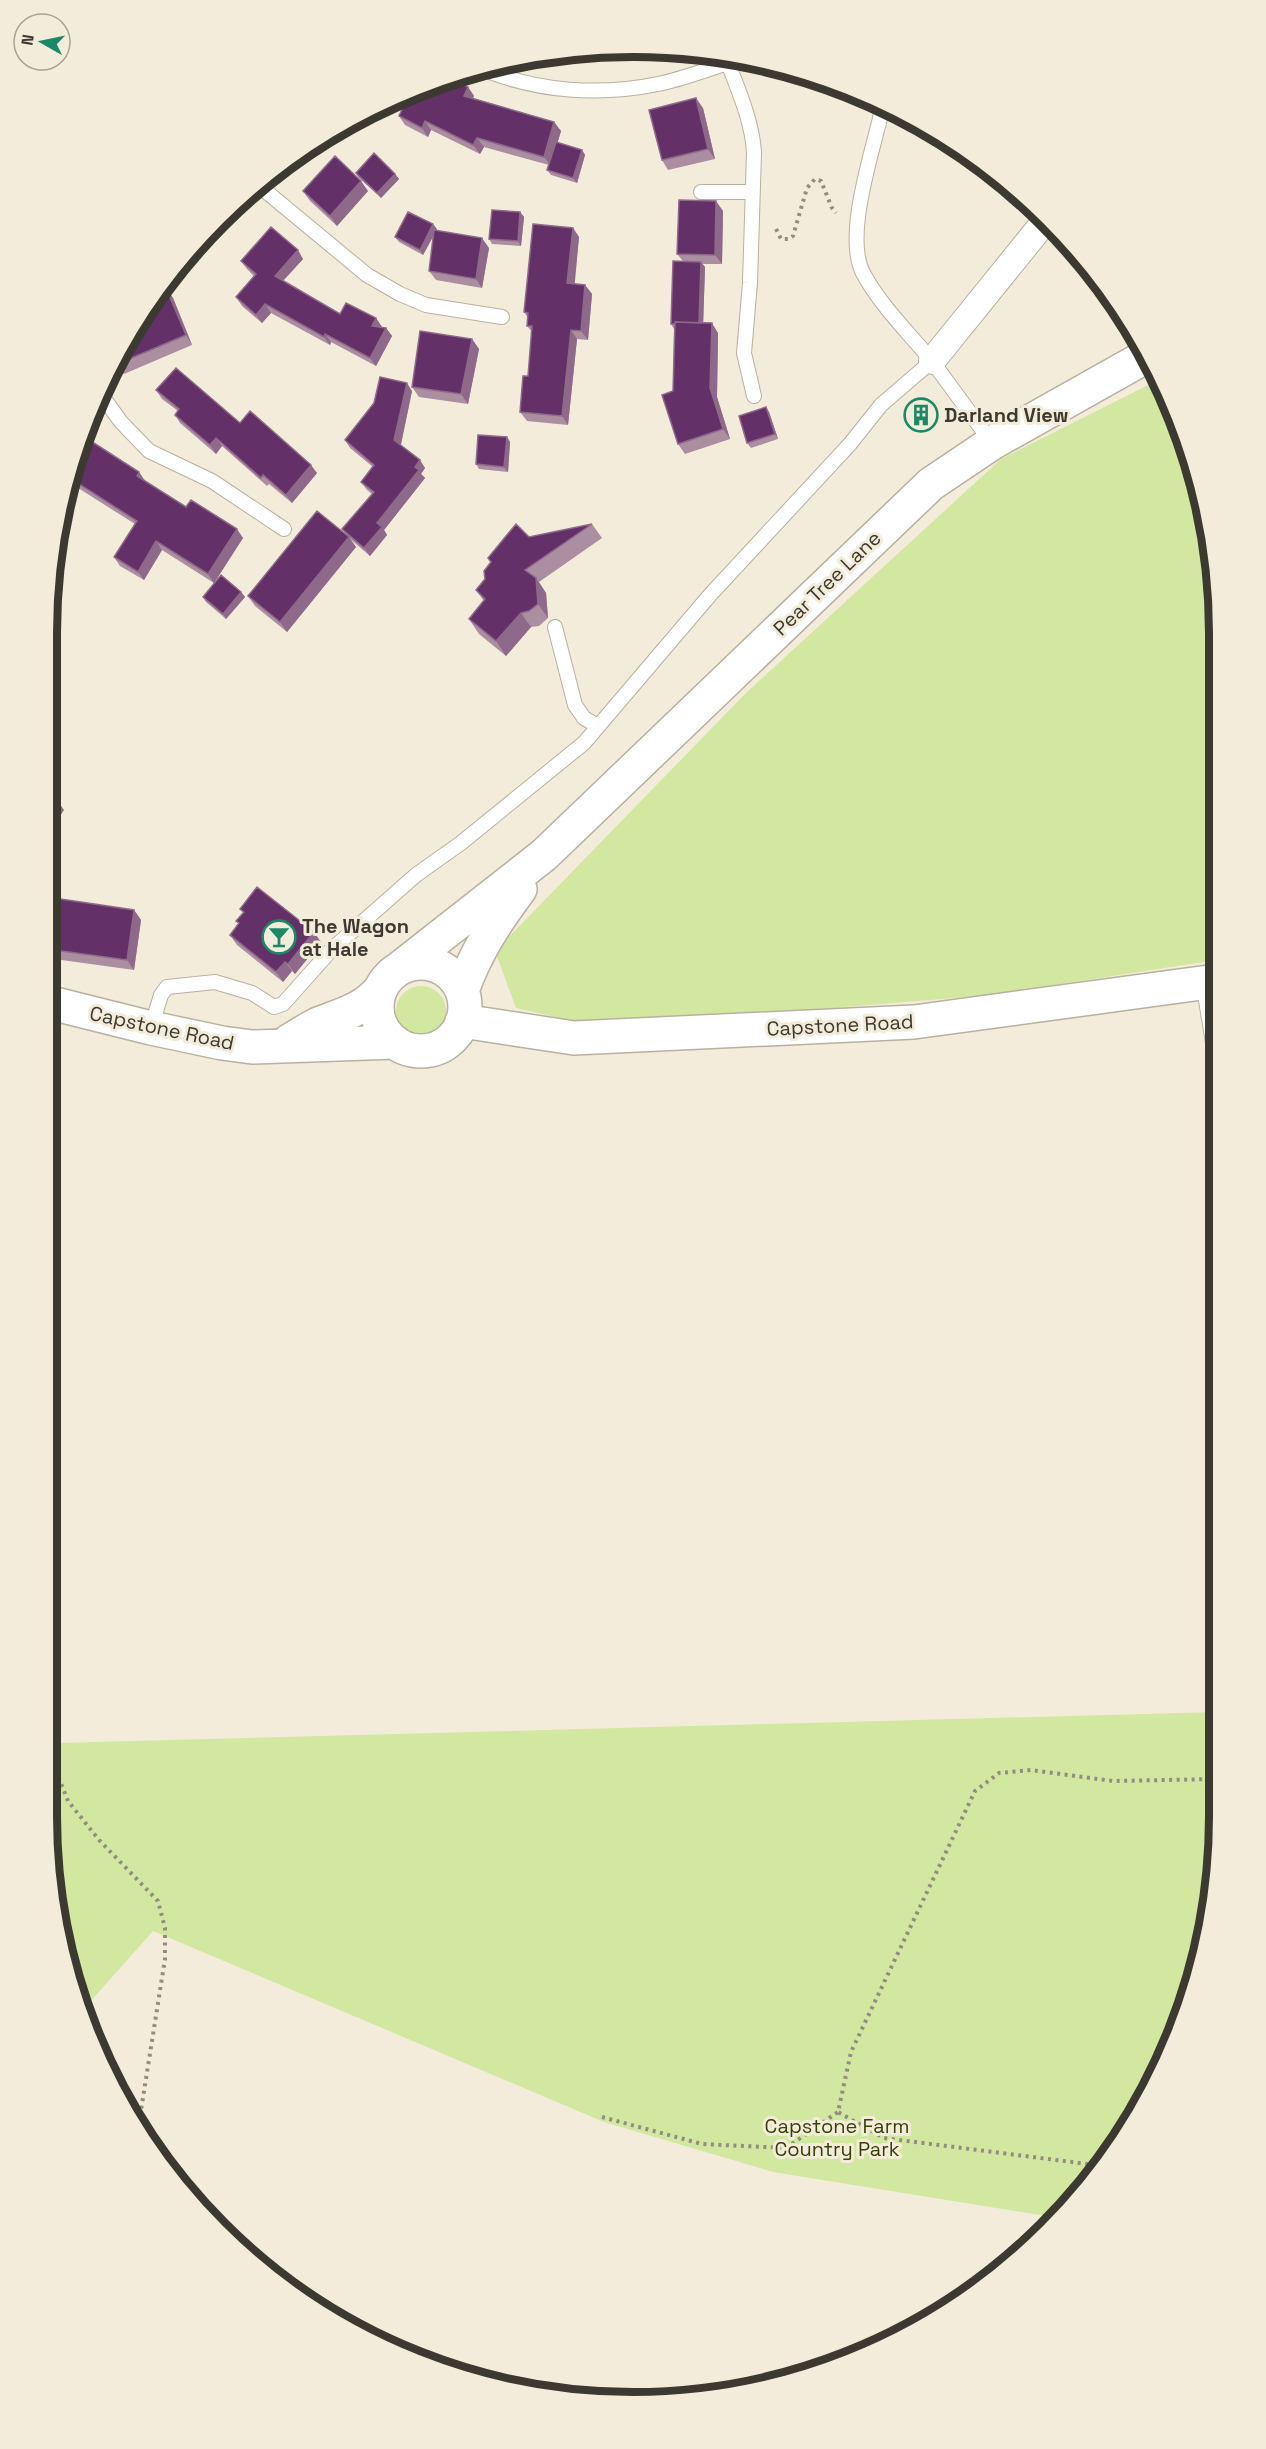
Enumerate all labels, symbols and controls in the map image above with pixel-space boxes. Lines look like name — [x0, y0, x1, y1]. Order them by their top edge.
north arrow — [12, 12, 72, 72]
text: N — [16, 33, 39, 47]
building icon: Darland View — [903, 397, 939, 433]
place label: Darland View — [944, 402, 1068, 428]
street label: Pear Tree Lane — [768, 525, 886, 641]
place label: The Wagon at Hale — [302, 913, 409, 962]
bar icon: The Wagon at Hale — [261, 919, 297, 955]
street label: Capstone Road — [87, 1000, 237, 1056]
street label: Capstone Road — [766, 1008, 914, 1042]
park label: Capstone Farm Country Park — [765, 2113, 909, 2162]

